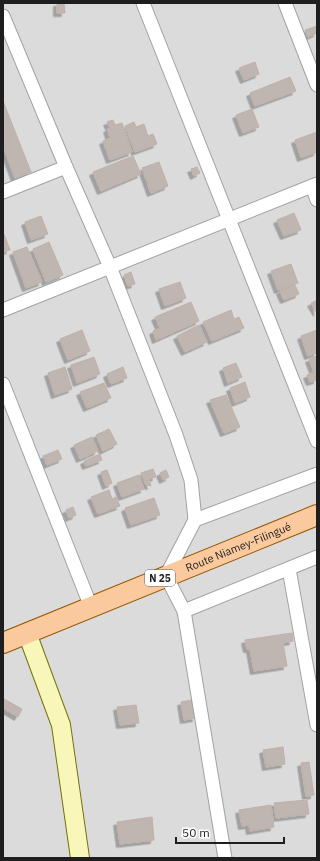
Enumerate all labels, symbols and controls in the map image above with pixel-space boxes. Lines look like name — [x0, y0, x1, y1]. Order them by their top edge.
street label: Route Niamey-Filingué — [183, 519, 293, 575]
road number: N 25 — [145, 570, 175, 586]
scale bar — [176, 819, 284, 845]
text: 50 m — [182, 825, 210, 840]

